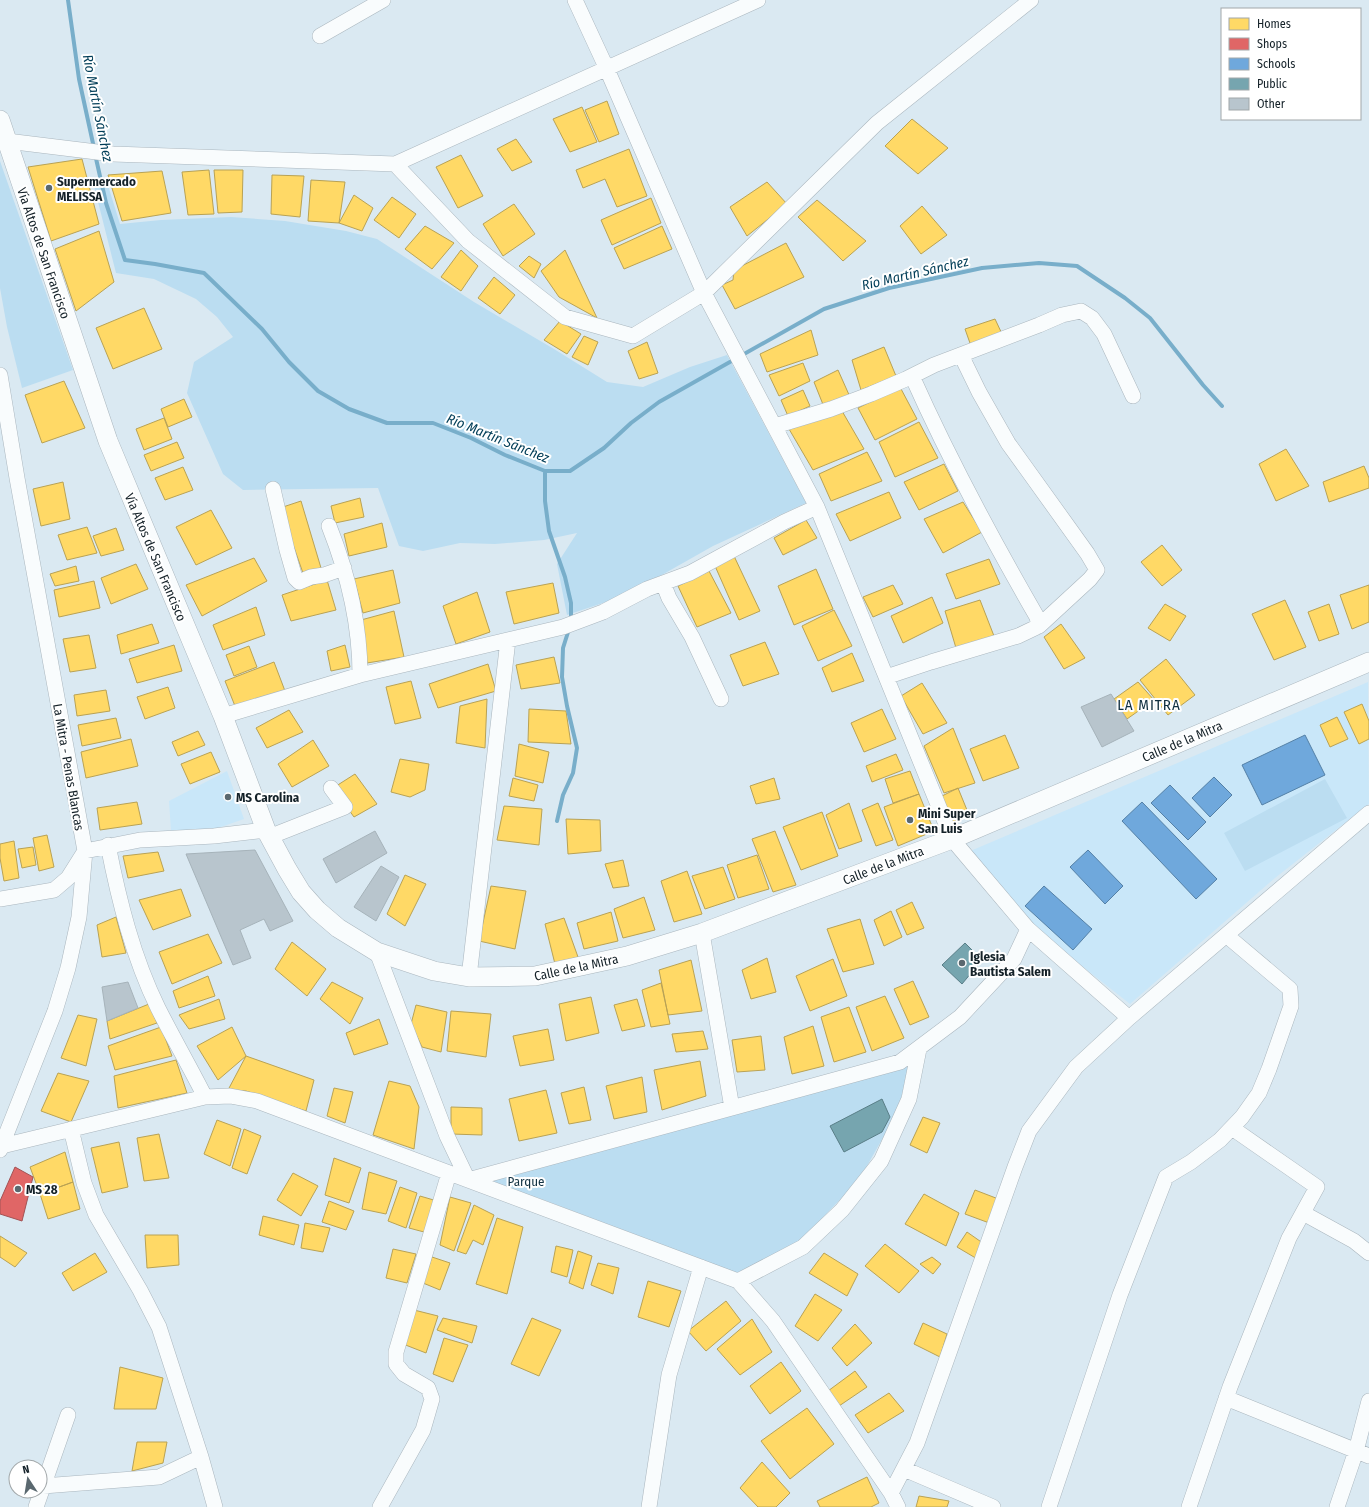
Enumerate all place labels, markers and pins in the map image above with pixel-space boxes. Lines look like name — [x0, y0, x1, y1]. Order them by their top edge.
place label: Supermercado MELISSA — [57, 174, 136, 204]
marker: Supermercado MELISSA — [44, 183, 54, 193]
place label: MS Carolina — [236, 790, 300, 805]
marker: MS Carolina — [223, 792, 233, 802]
place label: Mini Super San Luis — [918, 806, 976, 836]
marker: Mini Super San Luis — [905, 815, 915, 825]
place label: Iglesia Bautista Salem — [970, 949, 1051, 979]
marker: Iglesia Bautista Salem — [957, 958, 967, 968]
place label: MS 28 — [26, 1182, 58, 1197]
marker: MS 28 — [13, 1184, 23, 1194]

